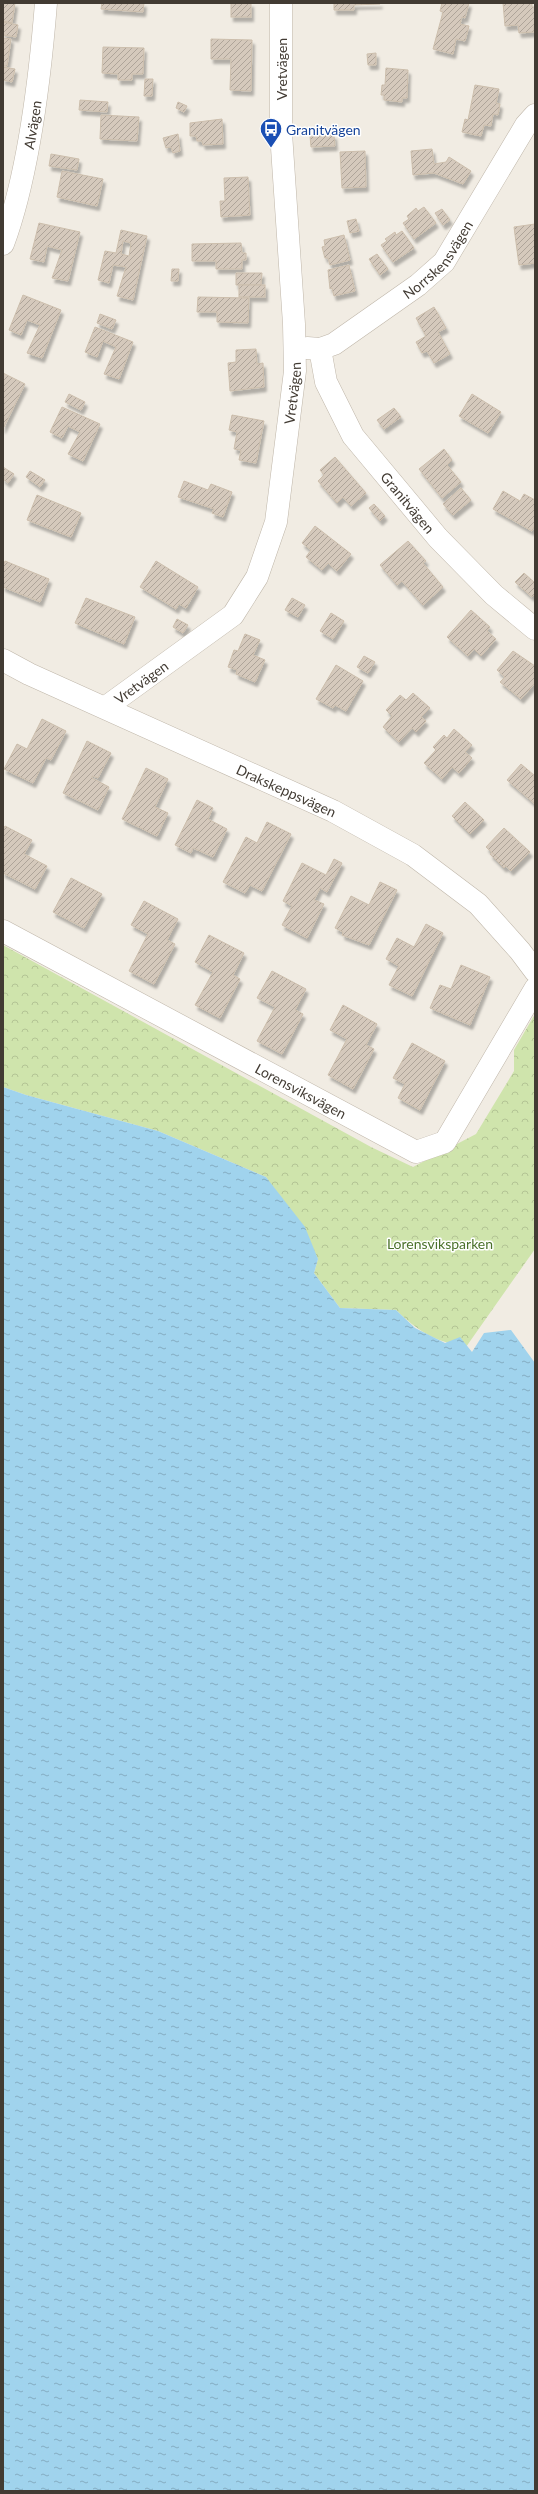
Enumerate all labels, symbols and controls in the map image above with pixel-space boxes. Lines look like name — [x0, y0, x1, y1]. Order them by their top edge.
street label: Vretvägen — [273, 38, 290, 100]
street label: Alvägen — [20, 99, 44, 150]
bus stop icon: Granitvägen — [258, 116, 284, 149]
place label: Granitvägen — [286, 121, 361, 138]
street label: Norrskensvägen — [399, 217, 476, 302]
street label: Vretvägen — [280, 362, 304, 425]
street label: Granitvägen — [378, 468, 439, 536]
street label: Vretvägen — [111, 657, 171, 707]
street label: Drakskeppsvägen — [234, 760, 339, 820]
street label: Lorensviksvägen — [253, 1059, 349, 1122]
park label: Lorensviksparken — [387, 1235, 493, 1252]

